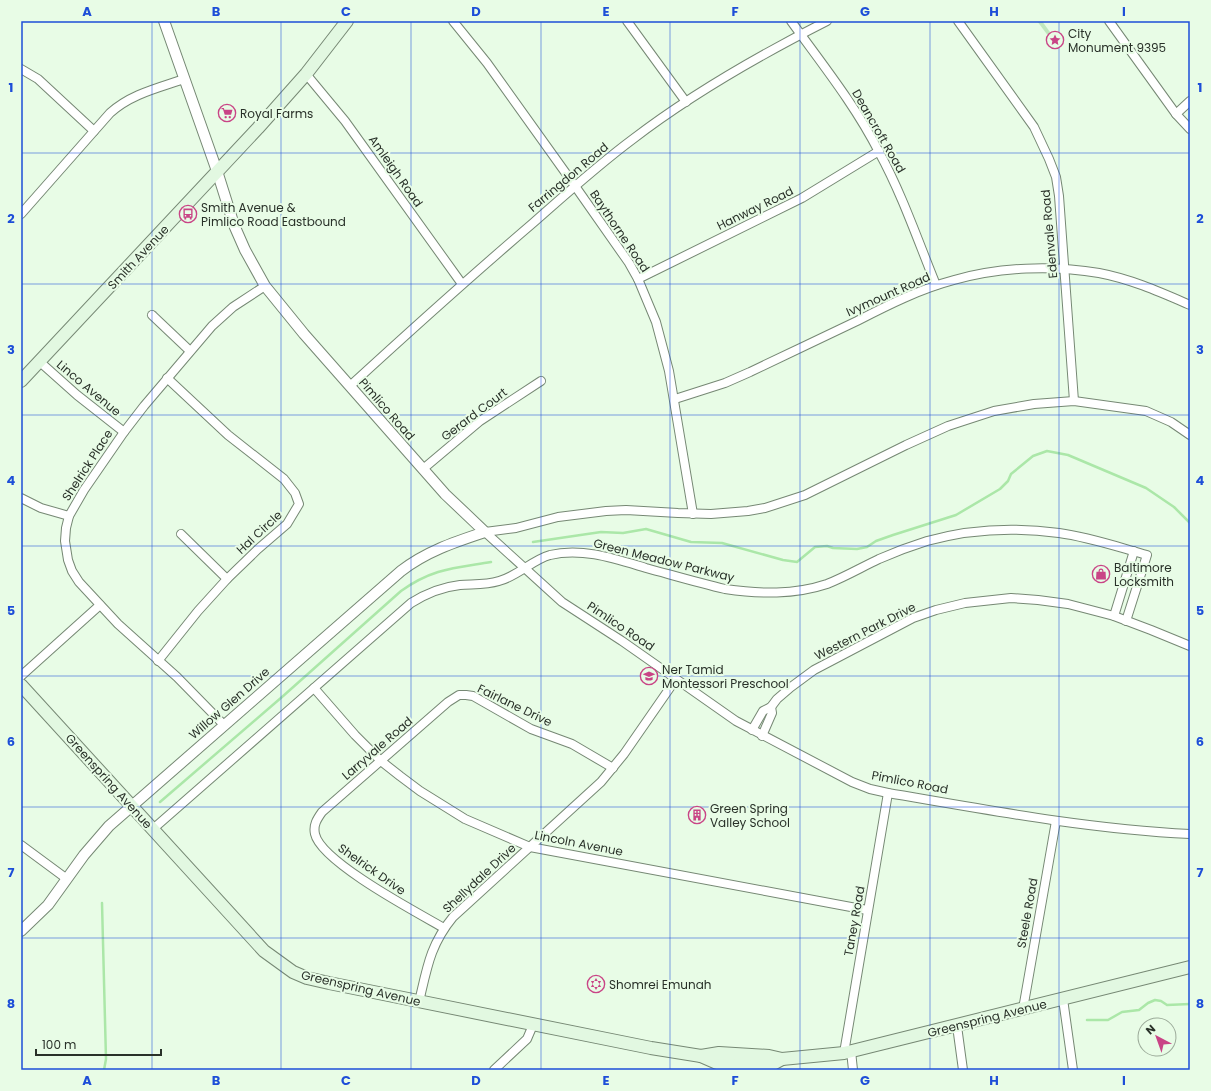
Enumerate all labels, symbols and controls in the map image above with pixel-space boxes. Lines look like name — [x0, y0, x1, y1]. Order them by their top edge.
text: A — [82, 2, 92, 21]
text: B — [212, 2, 221, 21]
text: C — [341, 2, 351, 21]
text: D — [471, 2, 481, 21]
text: E — [602, 2, 610, 21]
text: F — [731, 2, 739, 21]
text: G — [860, 2, 870, 21]
text: H — [989, 2, 999, 21]
text: I — [1122, 2, 1126, 21]
place label: City Monument 9395 — [1068, 25, 1166, 56]
place icon: City Monument 9395 — [1045, 30, 1065, 50]
text: 1 — [9, 78, 13, 97]
text: 1 — [1198, 78, 1202, 97]
street label: Deancroft Road — [848, 86, 910, 176]
supermarket icon: Royal Farms — [217, 103, 237, 123]
place label: Royal Farms — [240, 105, 313, 122]
street label: Amleigh Road — [365, 132, 427, 210]
street label: Farringdon Road — [524, 138, 612, 216]
street label: Hanway Road — [714, 182, 796, 234]
street label: Baythorne Road — [586, 186, 654, 276]
street label: Edenvale Road — [1037, 189, 1061, 279]
place label: Smith Avenue & Pimlico Road Eastbound — [201, 199, 346, 230]
bus stop icon: Smith Avenue & Pimlico Road Eastbound — [178, 204, 198, 224]
text: 2 — [7, 209, 15, 228]
text: 2 — [1196, 209, 1204, 228]
street label: Smith Avenue — [104, 221, 172, 293]
street label: Ivymount Road — [843, 268, 933, 320]
text: 3 — [7, 340, 15, 359]
text: 3 — [1196, 340, 1204, 359]
street label: Linco Avenue — [53, 356, 125, 420]
street label: Pimlico Road — [355, 374, 419, 444]
street label: Gerard Court — [437, 384, 511, 444]
street label: Shelrick Place — [58, 426, 116, 504]
text: 4 — [7, 471, 16, 490]
text: 4 — [1196, 471, 1205, 490]
street label: Hal Circle — [232, 506, 286, 558]
street label: Green Meadow Parkway — [592, 534, 736, 586]
place label: Baltimore Locksmith — [1114, 559, 1174, 590]
shop icon: Baltimore Locksmith — [1091, 564, 1111, 584]
street label: Pimlico Road — [584, 597, 658, 655]
street label: Western Park Drive — [811, 598, 919, 664]
text: 5 — [7, 601, 15, 620]
text: 5 — [1196, 601, 1204, 620]
place label: Ner Tamid Montessori Preschool — [662, 661, 789, 692]
street label: Willow Glen Drive — [185, 663, 273, 743]
school or university icon: Ner Tamid Montessori Preschool — [639, 666, 659, 686]
street label: Fairlane Drive — [475, 680, 555, 730]
street label: Larryvale Road — [338, 713, 416, 783]
street label: Greenspring Avenue — [62, 730, 156, 832]
text: 6 — [7, 732, 15, 751]
text: 6 — [1196, 732, 1204, 751]
street label: Pimlico Road — [870, 766, 950, 798]
place label: Green Spring Valley School — [710, 800, 790, 831]
building icon: Green Spring Valley School — [687, 805, 707, 825]
street label: Lincoln Avenue — [533, 826, 625, 860]
street label: Shelrick Drive — [335, 839, 409, 899]
street label: Shellydale Drive — [439, 839, 519, 917]
text: 7 — [8, 863, 15, 882]
text: 7 — [1197, 863, 1204, 882]
street label: Steele Road — [1012, 877, 1042, 949]
street label: Taney Road — [839, 885, 869, 957]
street label: Greenspring Avenue — [300, 966, 422, 1010]
synagogue icon: Shomrei Emunah — [586, 974, 606, 994]
place label: Shomrei Emunah — [609, 976, 712, 993]
text: 8 — [7, 994, 15, 1013]
text: 8 — [1196, 994, 1204, 1013]
street label: Greenspring Avenue — [926, 995, 1048, 1041]
north arrow — [1137, 1017, 1177, 1057]
text: N — [1142, 1021, 1159, 1038]
scale bar — [36, 1031, 161, 1057]
text: 100 m — [42, 1036, 76, 1053]
text: A — [82, 1071, 92, 1090]
text: B — [212, 1071, 221, 1090]
text: C — [341, 1071, 351, 1090]
text: D — [471, 1071, 481, 1090]
text: E — [602, 1071, 610, 1090]
text: F — [731, 1071, 739, 1090]
text: G — [860, 1071, 870, 1090]
text: H — [989, 1071, 999, 1090]
text: I — [1122, 1071, 1126, 1090]

